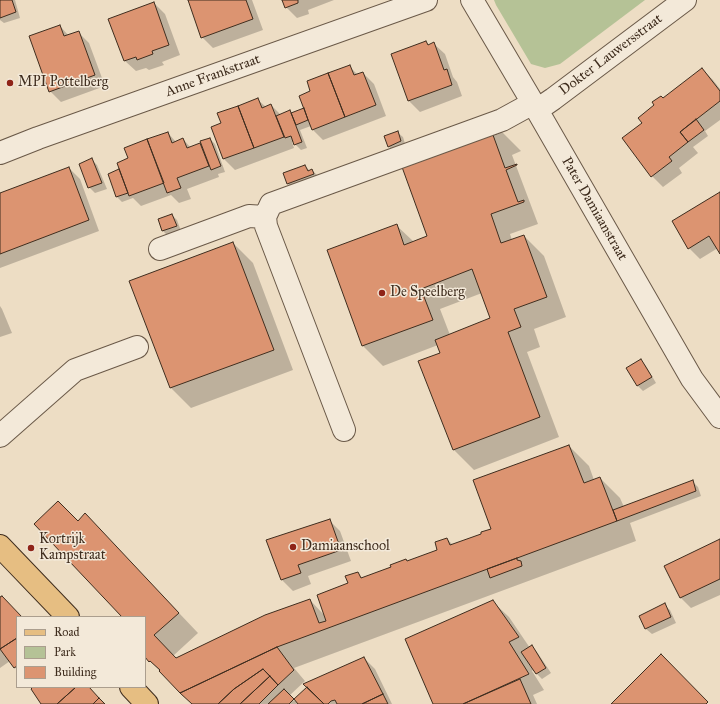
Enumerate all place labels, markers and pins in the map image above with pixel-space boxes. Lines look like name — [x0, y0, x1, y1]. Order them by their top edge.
place label: MPI Pottelberg — [18, 75, 108, 91]
marker: MPI Pottelberg — [5, 78, 15, 88]
place label: De Speelberg — [390, 285, 465, 301]
marker: De Speelberg — [377, 288, 387, 298]
place label: Kortrijk Kampstraat — [39, 532, 106, 564]
place label: Damiaanschool — [301, 539, 390, 555]
marker: Damiaanschool — [288, 542, 298, 552]
marker: Kortrijk Kampstraat — [26, 543, 36, 553]

